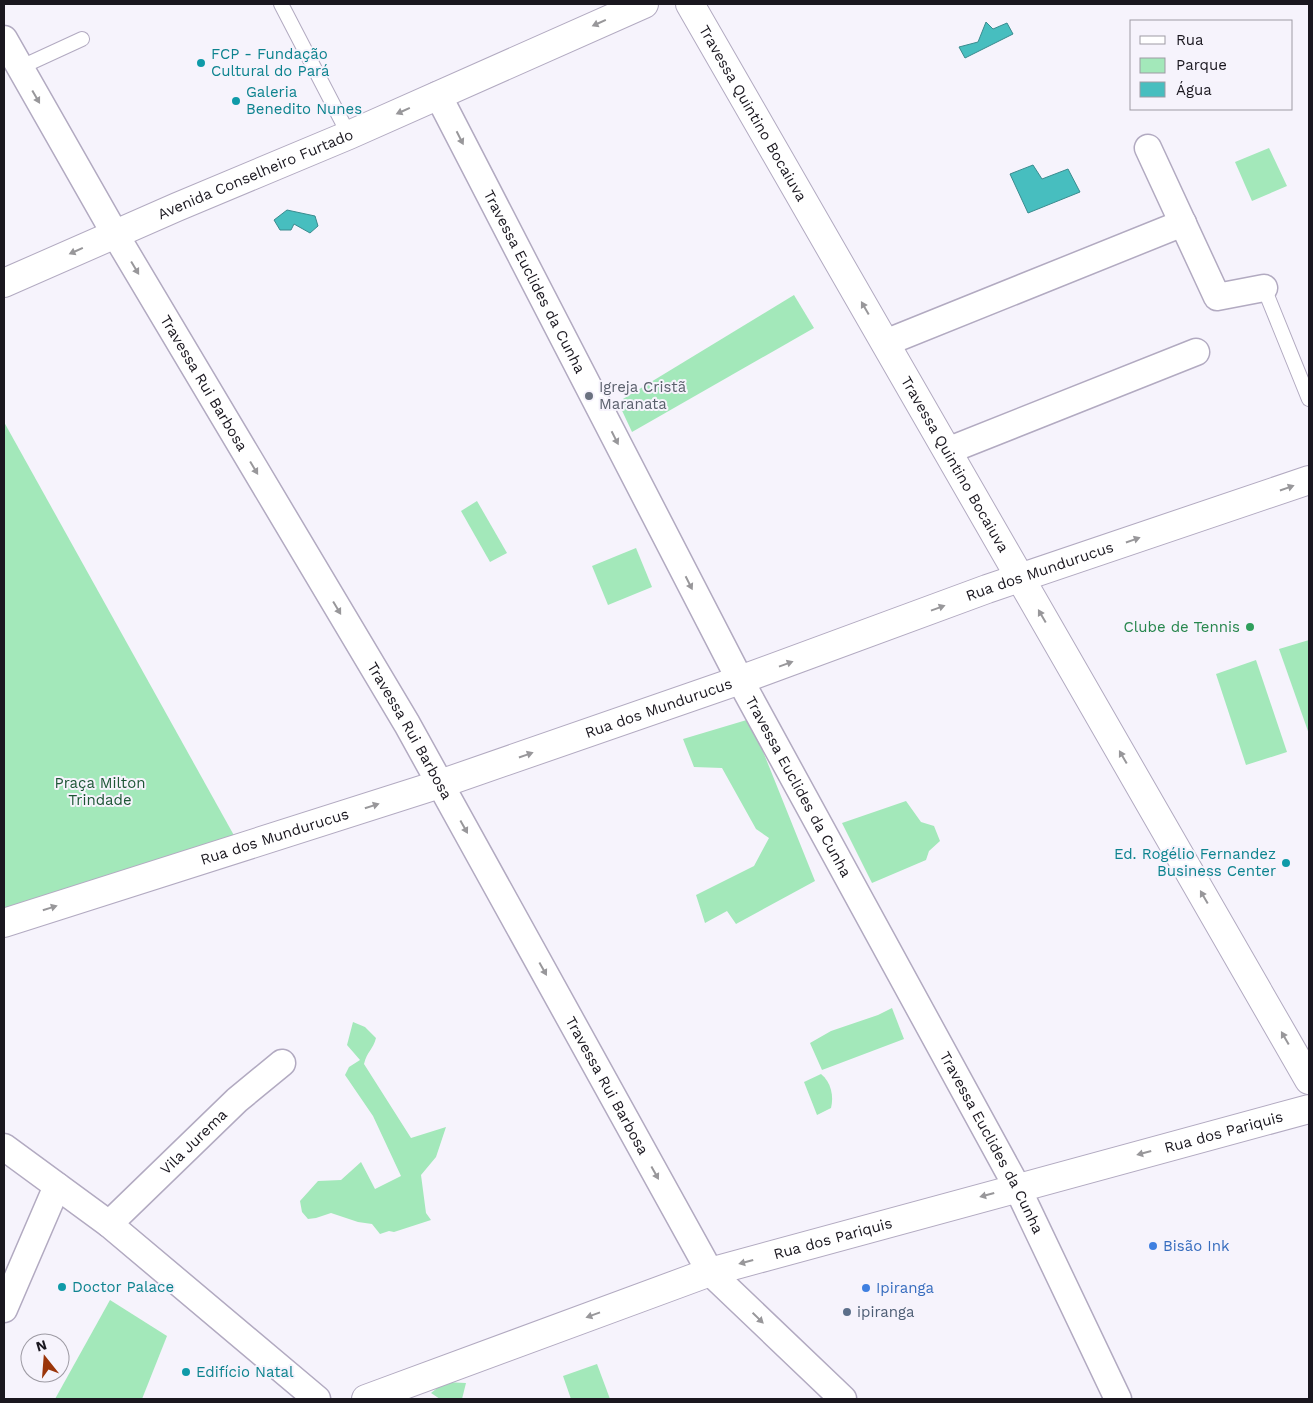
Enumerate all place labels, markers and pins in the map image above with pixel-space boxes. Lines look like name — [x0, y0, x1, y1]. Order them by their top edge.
place label: FCP - Fundação Cultural do Pará — [211, 45, 330, 80]
marker: FCP - Fundação Cultural do Pará — [195, 57, 207, 69]
place label: Galeria Benedito Nunes — [246, 83, 362, 118]
marker: Galeria Benedito Nunes — [230, 95, 242, 107]
place label: Igreja Cristã Maranata — [599, 378, 687, 413]
marker: Igreja Cristã Maranata — [583, 390, 595, 402]
place label: Clube de Tennis — [1123, 618, 1240, 636]
marker: Clube de Tennis — [1244, 621, 1256, 633]
place label: Ed. Rogélio Fernandez Business Center — [1114, 845, 1276, 880]
marker: Ed. Rogélio Fernandez Business Center — [1280, 857, 1292, 869]
place label: Bisão Ink — [1163, 1237, 1230, 1255]
marker: Bisão Ink — [1147, 1240, 1159, 1252]
place label: Doctor Palace — [72, 1278, 174, 1296]
place label: Ipiranga — [876, 1279, 934, 1297]
marker: Doctor Palace — [56, 1281, 68, 1293]
marker: Ipiranga — [860, 1282, 872, 1294]
place label: ipiranga — [857, 1303, 915, 1321]
marker: ipiranga — [841, 1306, 853, 1318]
place label: Edifício Natal — [196, 1363, 294, 1381]
marker: Edifício Natal — [180, 1366, 192, 1378]

